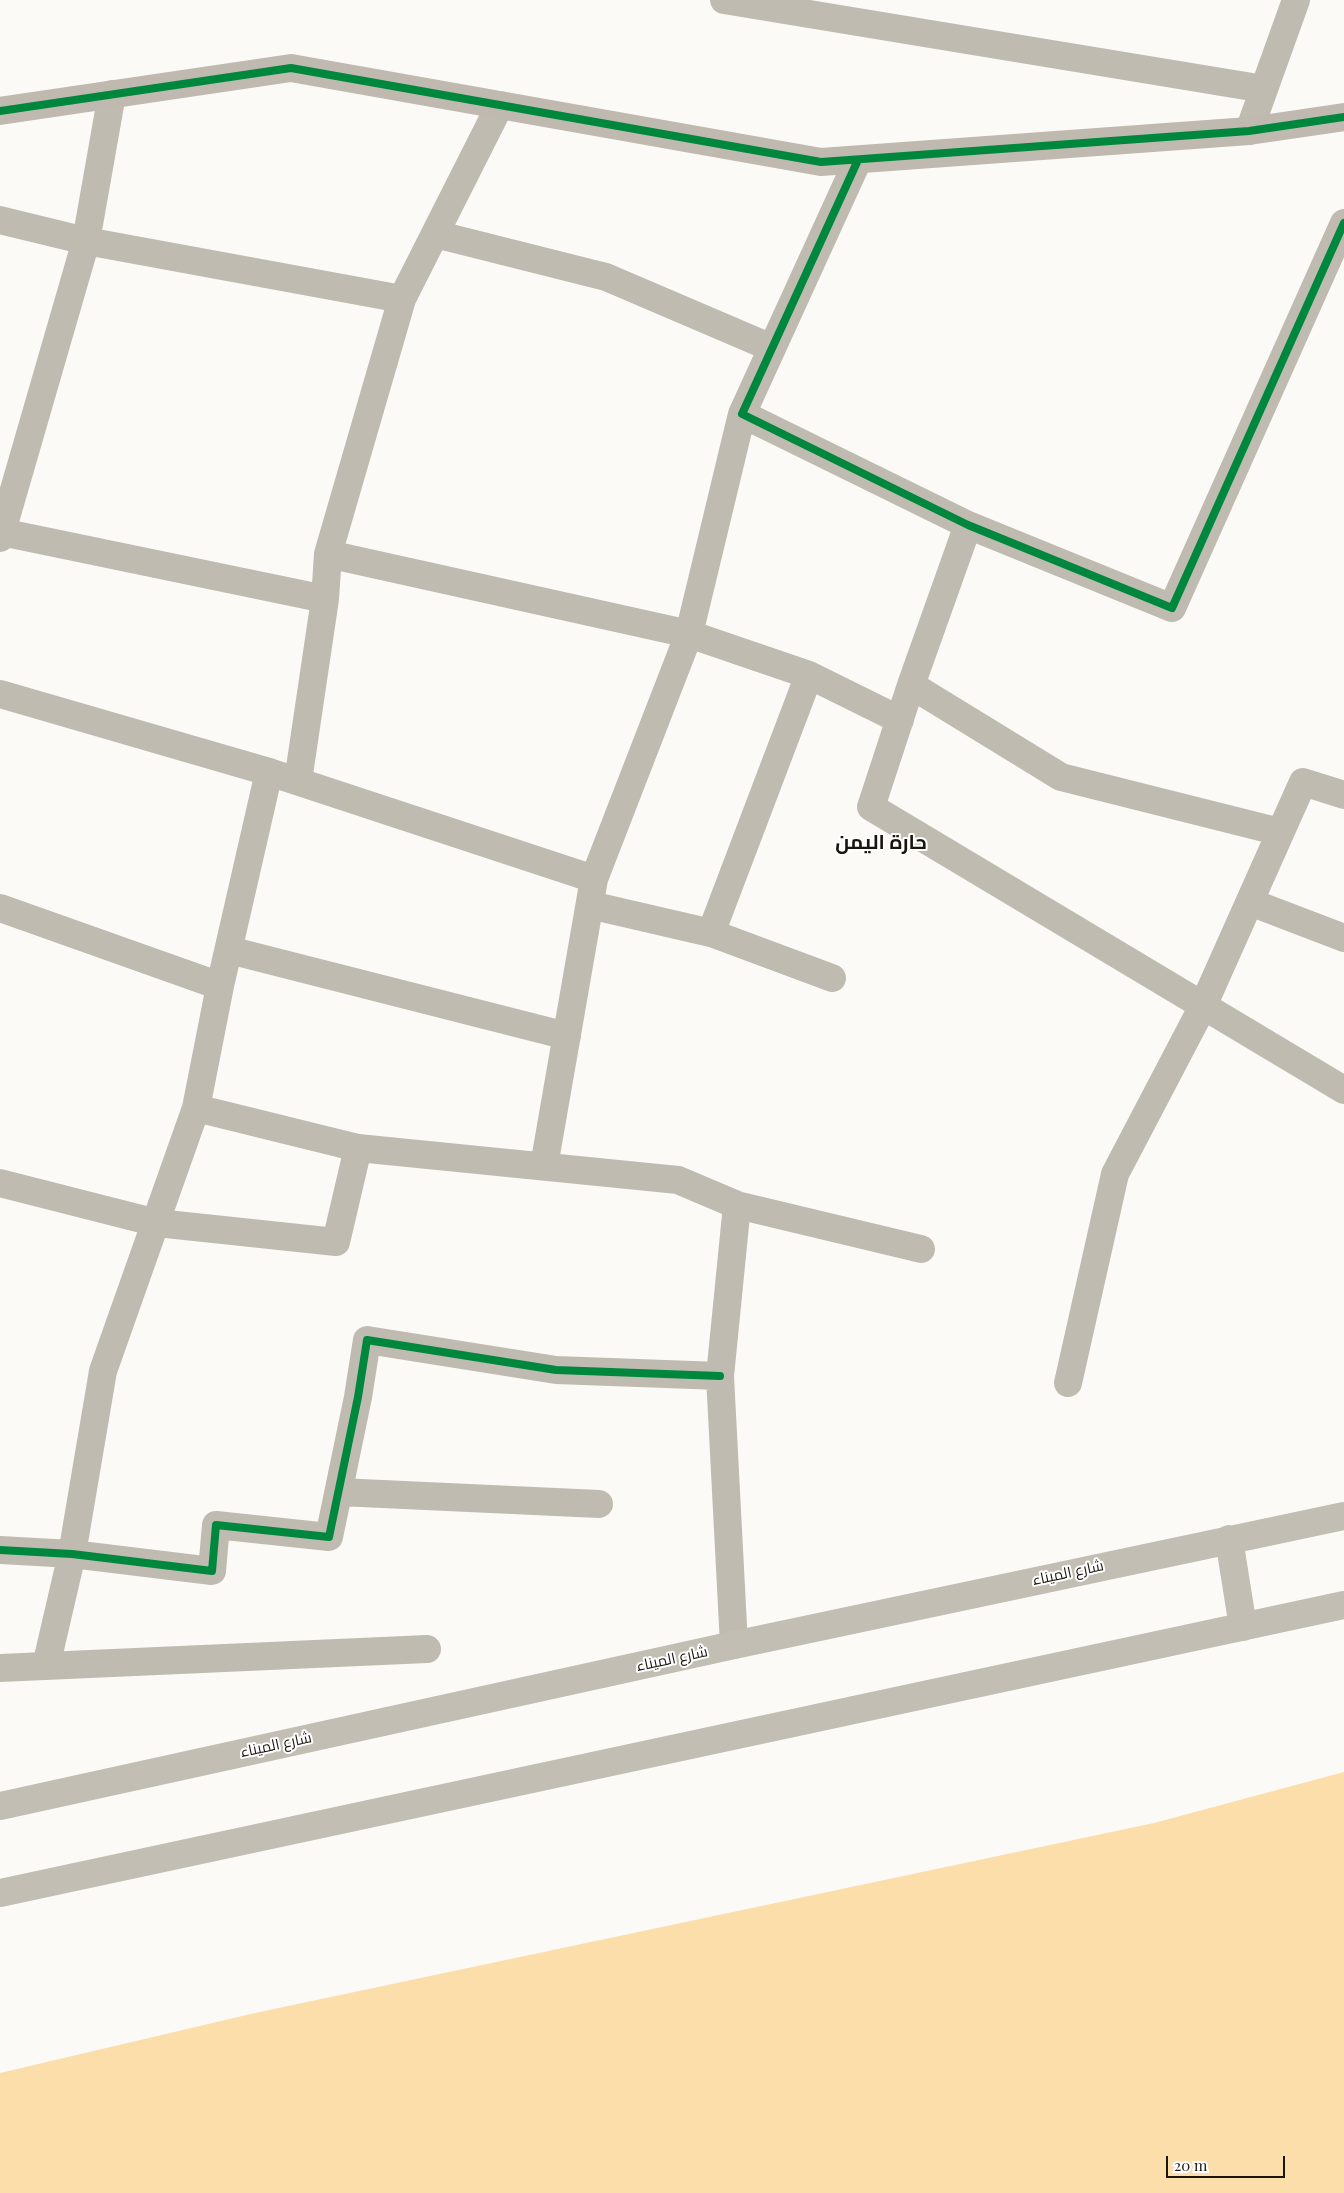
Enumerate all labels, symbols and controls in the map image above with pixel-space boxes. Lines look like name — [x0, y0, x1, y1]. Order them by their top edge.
district label: حارة اليمن — [835, 831, 927, 855]
street label: شارع الميناء — [1031, 1557, 1105, 1589]
street label: شارع الميناء — [635, 1643, 709, 1675]
street label: شارع الميناء — [239, 1729, 313, 1761]
scale bar — [1169, 2146, 1288, 2178]
text: 20 m — [1174, 2155, 1207, 2175]

